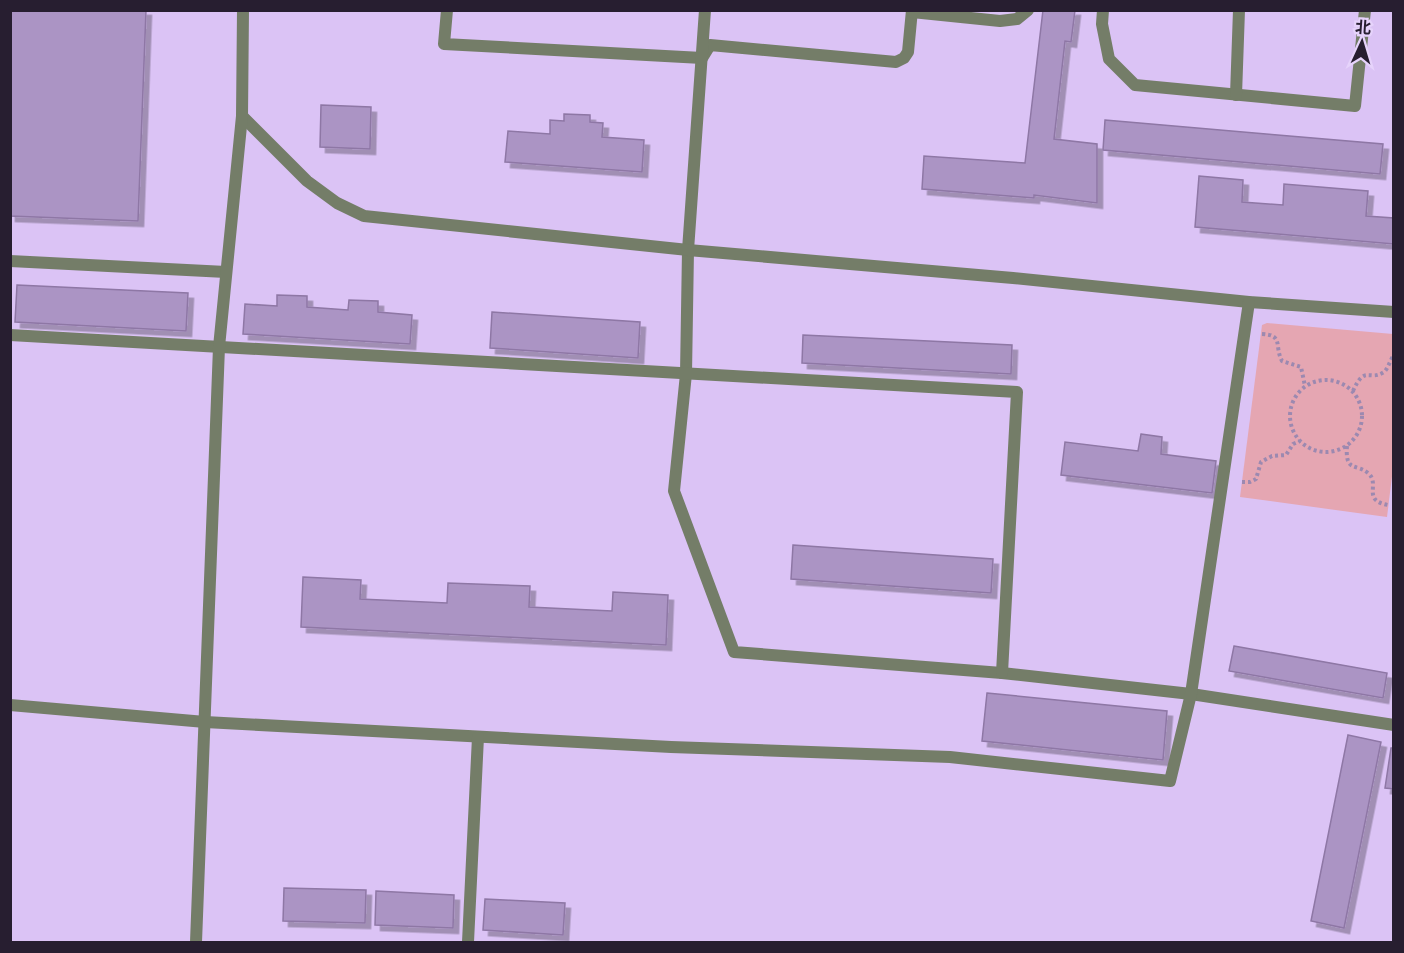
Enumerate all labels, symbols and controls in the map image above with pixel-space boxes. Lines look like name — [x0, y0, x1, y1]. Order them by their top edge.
north arrow — [1332, 12, 1392, 72]
text: 北 — [1354, 16, 1372, 39]

